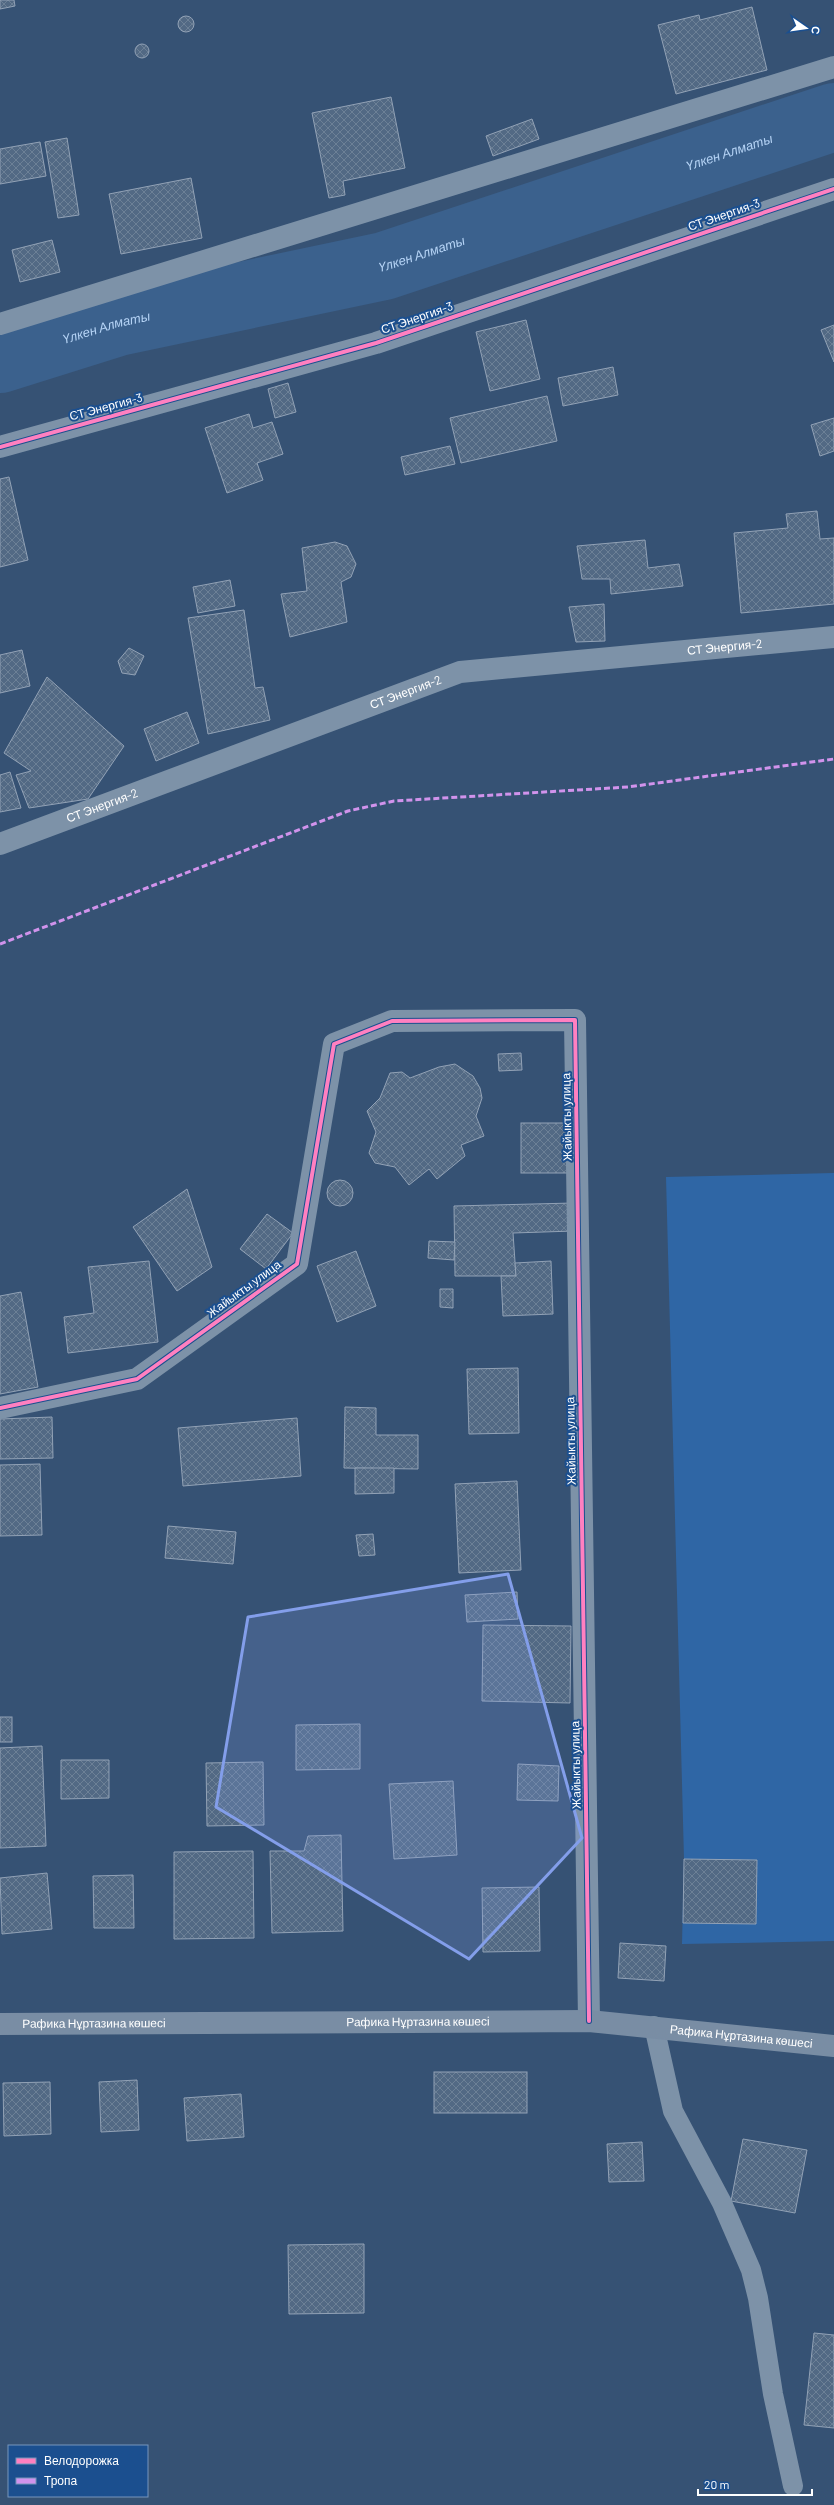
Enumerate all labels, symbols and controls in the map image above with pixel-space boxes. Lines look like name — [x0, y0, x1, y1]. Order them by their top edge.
north arrow — [786, 8, 826, 48]
text: С — [809, 25, 823, 36]
water label: Үлкен Алматы — [684, 130, 775, 174]
street label: СТ Энергия-3 — [686, 195, 762, 234]
water label: Үлкен Алматы — [377, 232, 467, 275]
street label: СТ Энергия-3 — [379, 298, 455, 337]
water label: Үлкен Алматы — [60, 307, 152, 347]
street label: СТ Энергия-3 — [68, 390, 144, 423]
street label: СТ Энергия-2 — [686, 636, 763, 657]
street label: СТ Энергия-2 — [367, 672, 443, 711]
street label: СТ Энергия-2 — [64, 785, 140, 825]
street label: Жайыкты улица — [558, 1073, 575, 1161]
street label: Жайыкты улица — [204, 1256, 284, 1321]
street label: Жайыкты улица — [562, 1397, 579, 1485]
street label: Жайыкты улица — [567, 1721, 584, 1809]
street label: Рафика Нұртазина көшесі — [346, 2014, 490, 2029]
street label: Рафика Нұртазина көшесі — [22, 2015, 166, 2031]
street label: Рафика Нұртазина көшесі — [669, 2021, 813, 2050]
legend — [8, 2445, 148, 2497]
text: Велодорожка — [44, 2453, 119, 2468]
scale bar — [698, 2471, 812, 2497]
text: Тропа — [44, 2473, 78, 2488]
text: 20 m — [704, 2477, 730, 2491]

